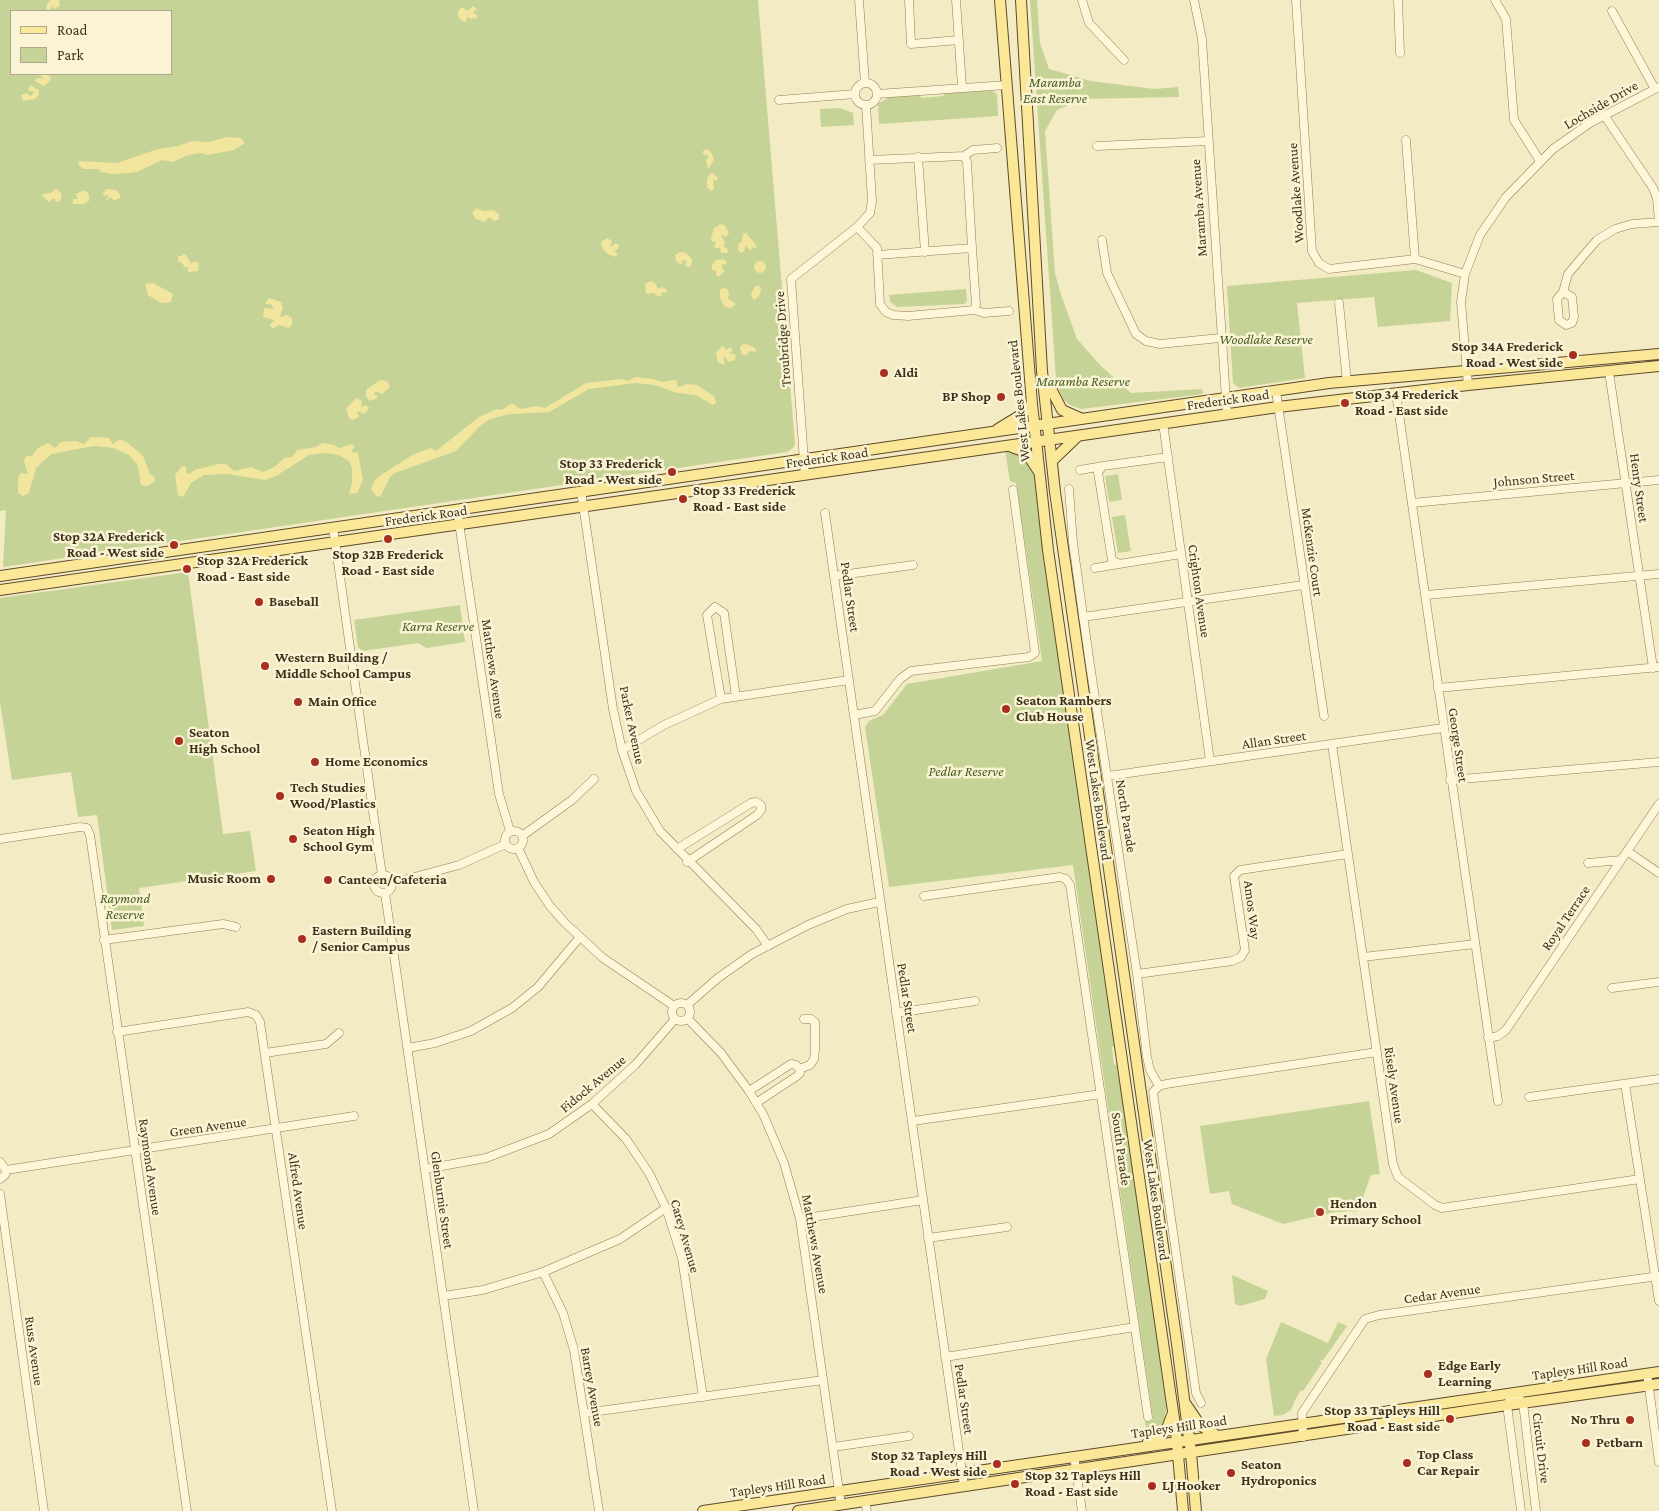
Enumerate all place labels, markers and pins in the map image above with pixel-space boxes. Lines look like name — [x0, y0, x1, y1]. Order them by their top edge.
place label: Stop 34A Frederick Road - West side — [1451, 339, 1563, 372]
marker: Stop 34A Frederick Road - West side — [1567, 349, 1579, 361]
place label: Aldi — [894, 365, 918, 381]
marker: Aldi — [878, 367, 890, 379]
place label: Stop 34 Frederick Road - East side — [1355, 387, 1458, 420]
place label: BP Shop — [942, 389, 991, 405]
marker: BP Shop — [995, 391, 1007, 403]
marker: Stop 34 Frederick Road - East side — [1339, 397, 1351, 409]
place label: Stop 33 Frederick Road - West side — [560, 456, 662, 488]
marker: Stop 33 Frederick Road - West side — [666, 466, 678, 478]
place label: Stop 33 Frederick Road - East side — [693, 483, 795, 516]
marker: Stop 33 Frederick Road - East side — [677, 493, 689, 505]
place label: Stop 32A Frederick Road - West side — [53, 529, 164, 562]
marker: Stop 32B Frederick Road - East side — [382, 533, 394, 545]
marker: Stop 32A Frederick Road - West side — [168, 539, 180, 551]
place label: Stop 32B Frederick Road - East side — [333, 547, 443, 580]
place label: Stop 32A Frederick Road - East side — [197, 553, 308, 586]
marker: Stop 32A Frederick Road - East side — [181, 563, 193, 575]
place label: Baseball — [269, 594, 319, 610]
marker: Baseball — [253, 596, 265, 608]
place label: Western Building / Middle School Campus — [275, 650, 411, 682]
marker: Western Building / Middle School Campus — [259, 660, 271, 672]
place label: Seaton Rambers Club House — [1016, 693, 1112, 726]
place label: Main Office — [308, 694, 377, 710]
marker: Main Office — [292, 696, 304, 708]
marker: Seaton Rambers Club House — [1000, 703, 1012, 715]
place label: Seaton High School — [189, 725, 260, 758]
marker: Seaton High School — [173, 735, 185, 747]
place label: Home Economics — [325, 754, 428, 770]
marker: Home Economics — [309, 756, 321, 768]
place label: Tech Studies Wood/Plastics — [290, 780, 376, 812]
marker: Tech Studies Wood/Plastics — [274, 790, 286, 802]
place label: Seaton High School Gym — [303, 823, 375, 856]
marker: Seaton High School Gym — [287, 833, 299, 845]
place label: Music Room — [187, 871, 261, 887]
place label: Canteen/Cafeteria — [338, 872, 447, 888]
marker: Music Room — [265, 873, 277, 885]
marker: Canteen/Cafeteria — [322, 874, 334, 886]
place label: Eastern Building / Senior Campus — [312, 923, 411, 956]
marker: Eastern Building / Senior Campus — [296, 933, 308, 945]
place label: Hendon Primary School — [1330, 1196, 1421, 1228]
marker: Hendon Primary School — [1314, 1206, 1326, 1218]
place label: Edge Early Learning — [1438, 1358, 1501, 1390]
marker: Edge Early Learning — [1422, 1368, 1434, 1380]
place label: Stop 33 Tapleys Hill Road - East side — [1324, 1403, 1440, 1435]
place label: No Thru — [1571, 1412, 1620, 1428]
marker: Stop 33 Tapleys Hill Road - East side — [1444, 1413, 1456, 1425]
marker: No Thru — [1624, 1414, 1636, 1426]
place label: Petbarn — [1596, 1435, 1643, 1451]
marker: Petbarn — [1580, 1437, 1592, 1449]
place label: Top Class Car Repair — [1417, 1447, 1480, 1480]
place label: Stop 32 Tapleys Hill Road - West side — [871, 1448, 987, 1480]
place label: Seaton Hydroponics — [1241, 1457, 1316, 1490]
marker: Top Class Car Repair — [1401, 1457, 1413, 1469]
marker: Stop 32 Tapleys Hill Road - West side — [991, 1458, 1003, 1470]
marker: Seaton Hydroponics — [1225, 1467, 1237, 1479]
place label: Stop 32 Tapleys Hill Road - East side — [1025, 1468, 1141, 1500]
marker: Stop 32 Tapleys Hill Road - East side — [1009, 1478, 1021, 1490]
place label: LJ Hooker — [1162, 1478, 1221, 1494]
marker: LJ Hooker — [1146, 1480, 1158, 1492]

